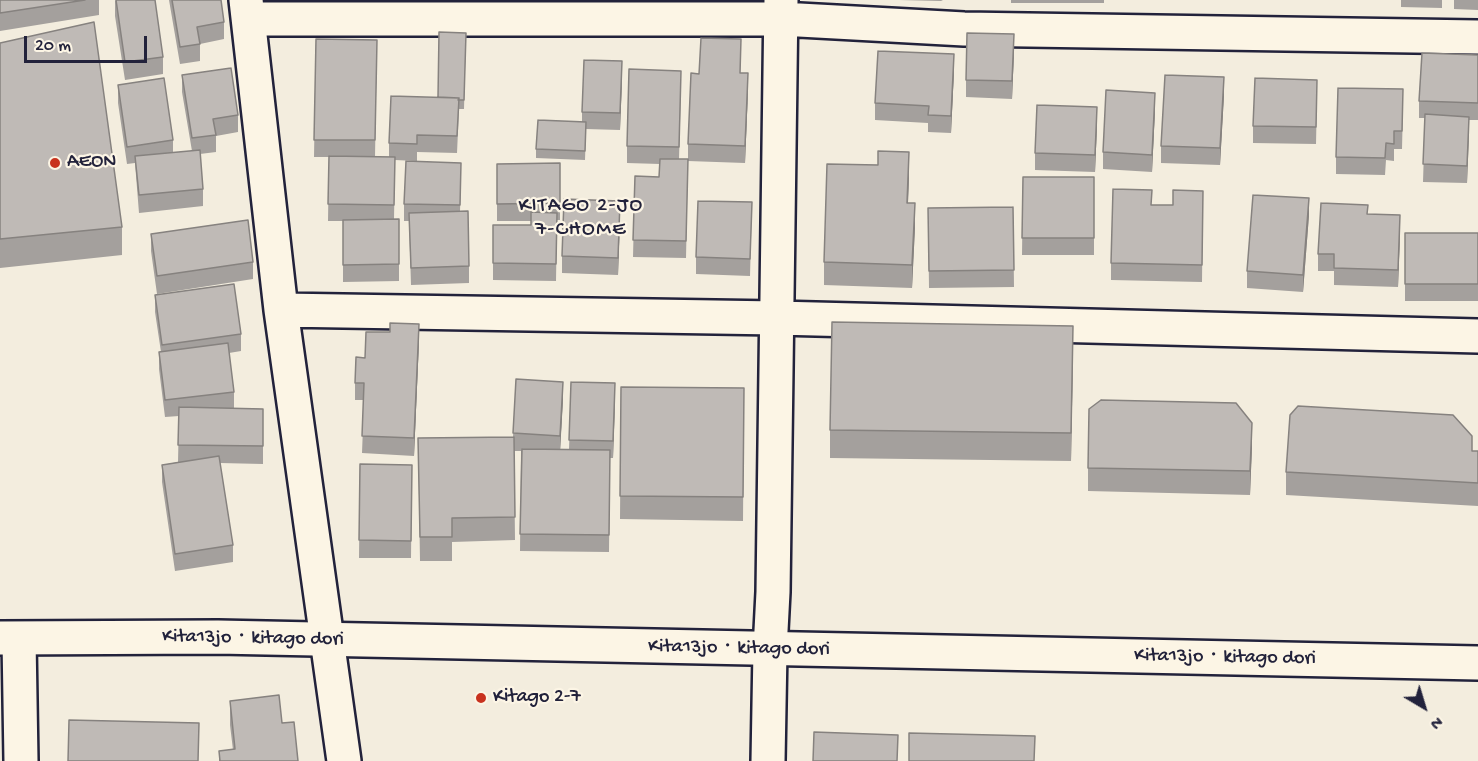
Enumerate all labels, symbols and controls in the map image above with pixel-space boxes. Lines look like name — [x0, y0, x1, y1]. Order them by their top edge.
scale bar — [27, 24, 150, 62]
text: 20 m — [35, 36, 71, 57]
place label: AEON — [67, 151, 116, 175]
marker: AEON — [48, 156, 62, 170]
district label: KITAGO 2-JO 7-CHOME — [518, 194, 644, 244]
street label: Kita13jo・kitago dori — [162, 625, 344, 653]
street label: Kita13jo・kitago dori — [648, 635, 830, 663]
street label: Kita13jo・kitago dori — [1134, 644, 1316, 672]
north arrow — [1394, 677, 1454, 737]
place label: Kitago 2-7 — [493, 686, 581, 710]
marker: Kitago 2-7 — [474, 691, 488, 705]
text: N — [1425, 711, 1445, 732]

